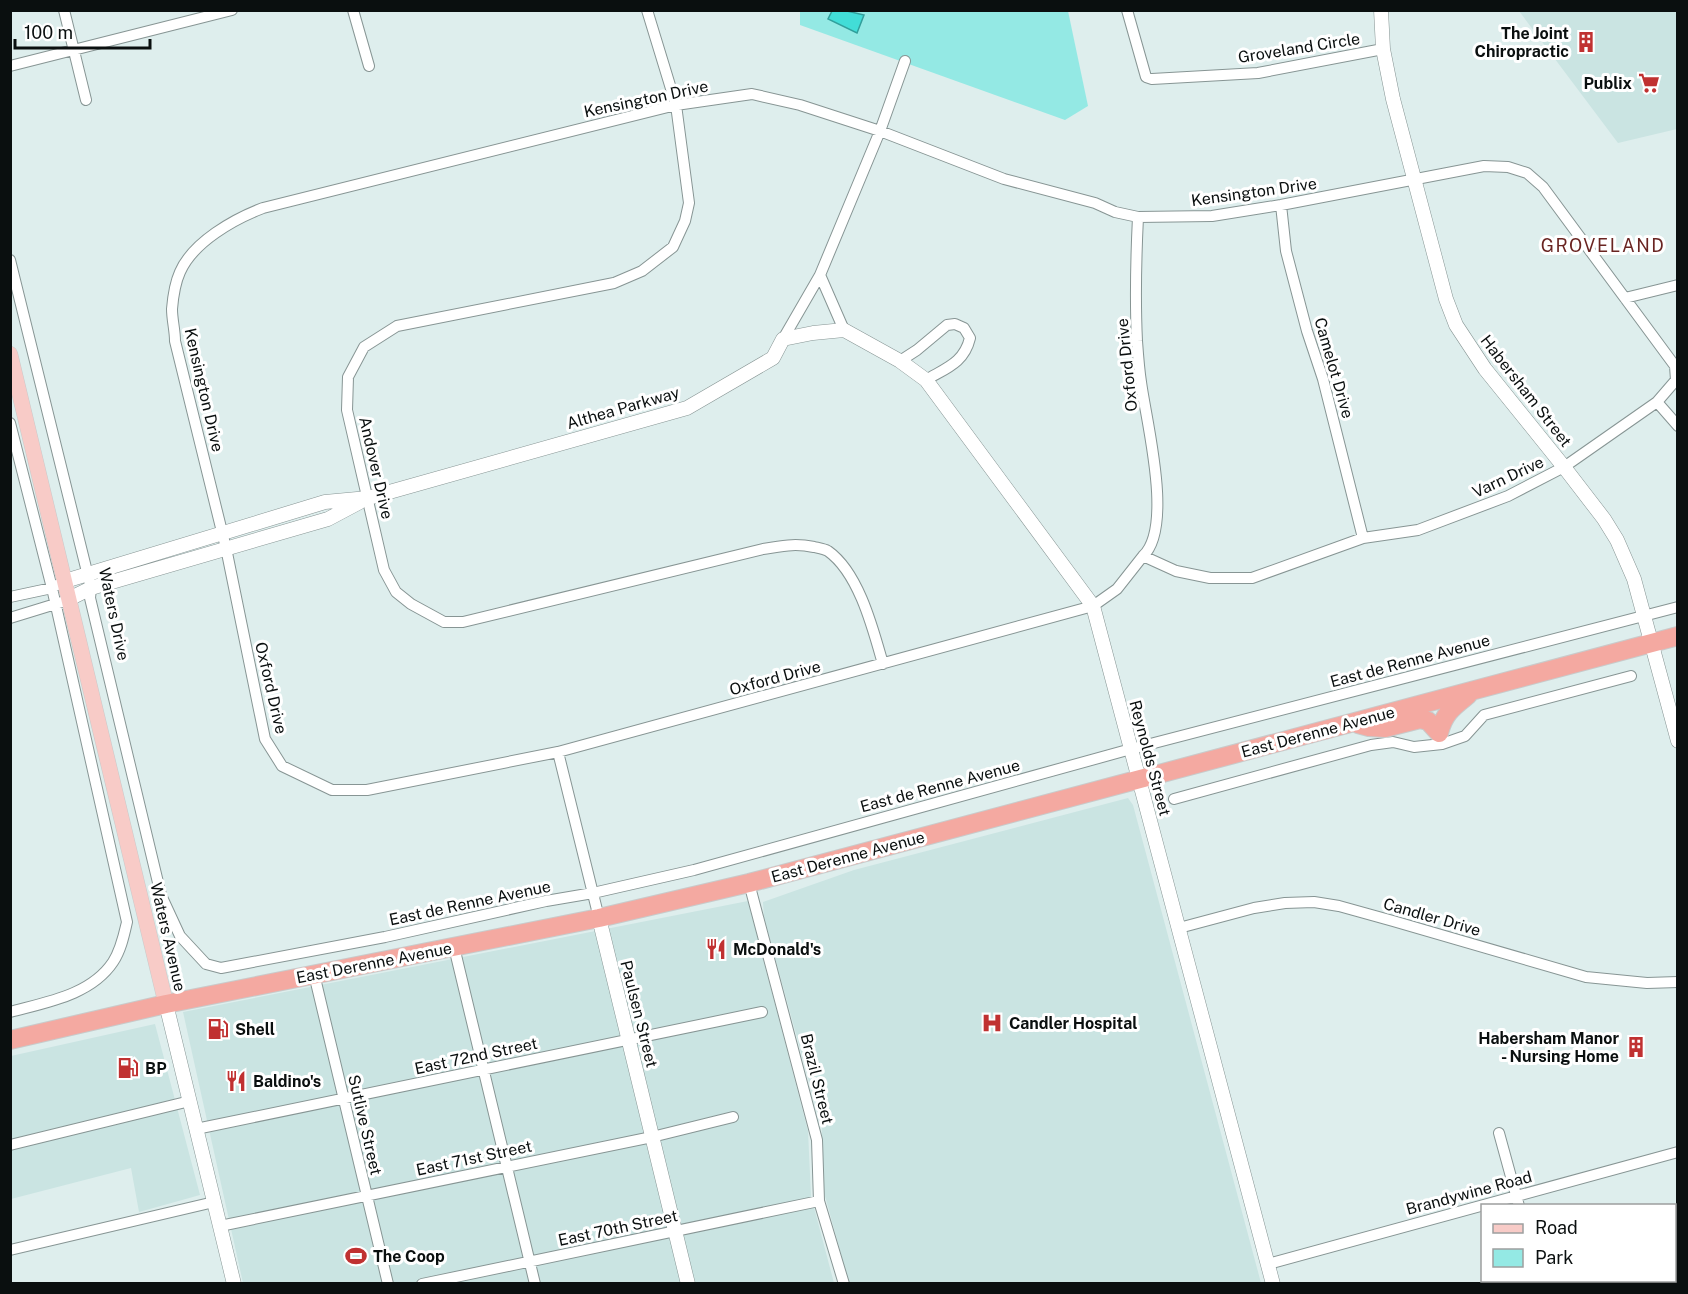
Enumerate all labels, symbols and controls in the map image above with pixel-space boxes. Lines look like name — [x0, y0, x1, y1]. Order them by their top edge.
scale bar — [15, 12, 150, 50]
text: 100 m — [24, 22, 73, 43]
place label: The Joint Chiropractic — [1475, 24, 1569, 61]
street label: Groveland Circle — [1237, 29, 1361, 67]
building icon: The Joint Chiropractic — [1574, 30, 1598, 54]
supermarket icon: Publix — [1637, 71, 1661, 95]
place label: Publix — [1583, 74, 1633, 93]
street label: Kensington Drive — [582, 77, 710, 121]
street label: Kensington Drive — [1190, 174, 1318, 210]
district label: GROVELAND — [1541, 235, 1665, 256]
street label: Camelot Drive — [1311, 315, 1357, 421]
street label: Oxford Drive — [1113, 317, 1141, 413]
street label: Kensington Drive — [181, 326, 227, 454]
street label: Habersham Street — [1477, 331, 1575, 451]
street label: Althea Parkway — [564, 383, 682, 433]
street label: Andover Drive — [355, 415, 397, 521]
street label: Varn Drive — [1469, 452, 1547, 502]
street label: Waters Drive — [95, 566, 133, 662]
street label: East de Renne Avenue — [1328, 631, 1492, 691]
street label: Oxford Drive — [251, 640, 291, 736]
street label: Oxford Drive — [727, 657, 823, 699]
street label: Reynolds Street — [1125, 698, 1175, 818]
street label: East Derenne Avenue — [1239, 702, 1397, 762]
street label: East de Renne Avenue — [858, 756, 1022, 816]
street label: East Derenne Avenue — [769, 827, 927, 887]
street label: East de Renne Avenue — [387, 877, 553, 929]
street label: Waters Avenue — [146, 881, 190, 993]
street label: Candler Drive — [1381, 894, 1483, 940]
restaurant icon: McDonald's — [704, 937, 728, 961]
street label: East Derenne Avenue — [295, 939, 453, 987]
place label: McDonald's — [733, 940, 821, 959]
street label: Paulsen Street — [616, 958, 662, 1070]
hospital icon: Candler Hospital — [980, 1011, 1004, 1035]
place label: Candler Hospital — [1009, 1014, 1137, 1033]
fuel station icon: Shell — [206, 1017, 230, 1041]
place label: Shell — [235, 1020, 275, 1039]
place label: Habersham Manor - Nursing Home — [1478, 1029, 1619, 1066]
street label: Brazil Street — [797, 1032, 837, 1126]
street label: East 72nd Street — [413, 1034, 539, 1078]
building icon: Habersham Manor - Nursing Home — [1624, 1035, 1648, 1059]
fuel station icon: BP — [116, 1056, 140, 1080]
place label: BP — [145, 1059, 167, 1078]
restaurant icon: Baldino's — [224, 1069, 248, 1093]
place label: Baldino's — [253, 1072, 321, 1091]
street label: Sutlive Street — [344, 1073, 386, 1177]
street label: East 71st Street — [414, 1136, 534, 1180]
street label: Brandywine Road — [1404, 1167, 1534, 1219]
legend — [1481, 1204, 1676, 1282]
street label: East 70th Street — [556, 1206, 680, 1250]
text: Road — [1535, 1217, 1578, 1238]
sports icon: The Coop — [344, 1244, 368, 1268]
place label: The Coop — [373, 1247, 445, 1266]
text: Park — [1535, 1247, 1573, 1268]

